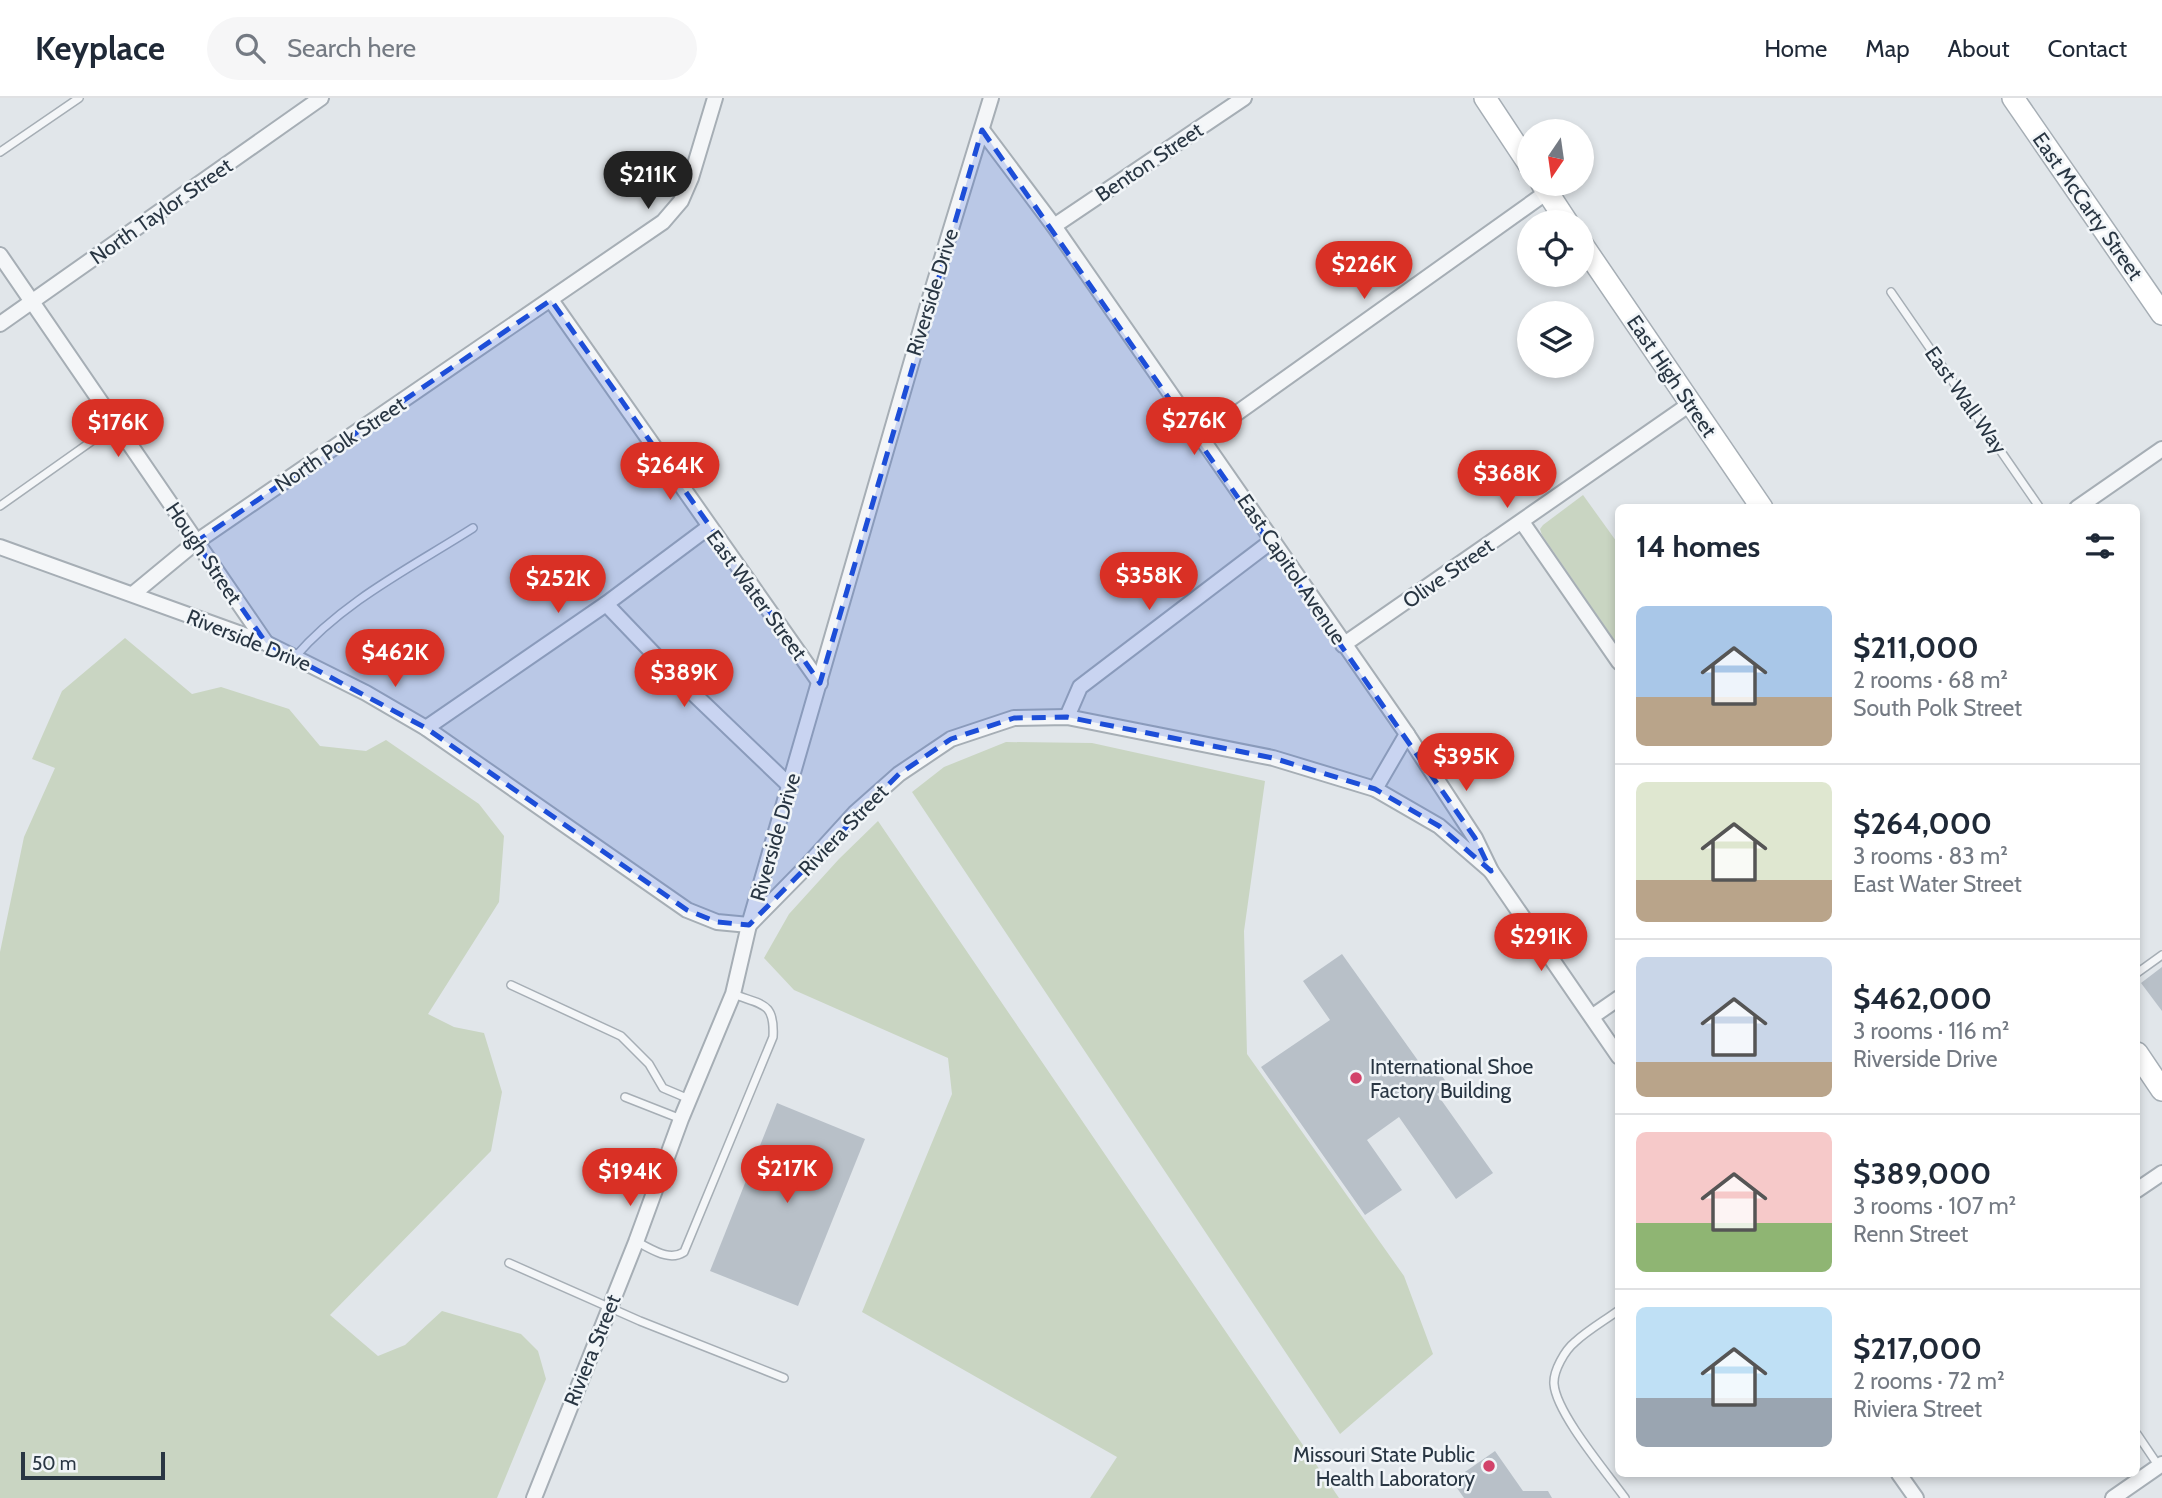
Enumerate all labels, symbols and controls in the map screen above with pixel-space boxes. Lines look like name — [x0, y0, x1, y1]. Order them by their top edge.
search box — [207, 17, 697, 80]
text: Keyplace — [35, 28, 165, 68]
icon: search — [231, 29, 269, 67]
text: Search here — [287, 32, 416, 64]
text: Home — [1764, 34, 1827, 63]
text: Map — [1865, 34, 1910, 63]
text: About — [1948, 34, 2010, 63]
text: Contact — [2048, 34, 2127, 63]
street label: Benton Street — [1091, 117, 1207, 207]
north arrow — [1517, 119, 1594, 196]
map controls — [1517, 119, 1594, 378]
street label: East McCarty Street — [2028, 127, 2148, 285]
pin: $211K — [599, 152, 697, 211]
street label: North Taylor Street — [85, 153, 237, 269]
text: $211K — [620, 160, 676, 188]
button: locate — [1517, 210, 1594, 287]
street label: Riverside Drive — [901, 225, 963, 359]
pin: $226K — [1315, 242, 1413, 301]
text: $226K — [1331, 250, 1397, 278]
button: layers — [1517, 301, 1594, 378]
street label: East High Street — [1622, 310, 1722, 442]
street label: East Wall Way — [1920, 342, 2012, 459]
street label: North Polk Street — [270, 391, 410, 497]
pin: $276K — [1145, 398, 1243, 457]
pin: $176K — [69, 400, 167, 459]
text: $276K — [1162, 406, 1226, 434]
text: $176K — [88, 408, 148, 436]
pin: $264K — [621, 442, 719, 502]
pin: $368K — [1458, 450, 1556, 510]
text: $264K — [636, 451, 704, 479]
text: $368K — [1474, 459, 1540, 487]
street label: East Capitol Avenue — [1232, 489, 1352, 649]
street label: Hough Street — [161, 497, 247, 609]
street label: East Water Street — [702, 525, 812, 665]
icon: filters — [2081, 527, 2119, 565]
text: 14 homes — [1636, 528, 1760, 565]
street label: Olive Street — [1398, 533, 1498, 613]
pin: $358K — [1100, 552, 1198, 612]
pin: $252K — [509, 556, 607, 615]
text: $358K — [1116, 561, 1182, 589]
text: $252K — [526, 564, 590, 592]
street label: Riverside Drive — [183, 604, 315, 676]
text: $211,000 — [1853, 629, 1979, 666]
pin: $462K — [346, 630, 444, 689]
icon: home — [1692, 634, 1776, 718]
text: $462K — [361, 638, 429, 666]
pin: $389K — [635, 650, 733, 709]
text: $389K — [651, 658, 717, 686]
text: 2 rooms · 68 m² — [1853, 666, 2008, 694]
text: South Polk Street — [1853, 694, 2022, 722]
pin: $395K — [1417, 734, 1515, 793]
text: $395K — [1433, 742, 1499, 770]
street label: Riverside Drive — [745, 770, 805, 904]
street label: Riviera Street — [793, 779, 893, 881]
text: $264,000 — [1853, 805, 1992, 842]
icon: home — [1692, 810, 1776, 894]
text: 3 rooms · 83 m² — [1853, 842, 2008, 870]
text: East Water Street — [1853, 870, 2022, 898]
pin: $291K — [1492, 914, 1590, 973]
text: $291K — [1510, 922, 1572, 950]
text: $462,000 — [1853, 980, 1992, 1017]
icon: home — [1692, 985, 1776, 1069]
text: 3 rooms · 116 m² — [1853, 1017, 2009, 1045]
text: Riverside Drive — [1853, 1045, 1997, 1073]
place label: International Shoe Factory Building — [1370, 1054, 1533, 1103]
marker: International Shoe Factory Building — [1348, 1070, 1364, 1086]
pin: $217K — [738, 1146, 836, 1205]
pin: $194K — [581, 1148, 679, 1208]
text: $217K — [757, 1154, 817, 1182]
text: $389,000 — [1853, 1155, 1991, 1192]
text: $194K — [598, 1157, 662, 1185]
icon: home — [1692, 1160, 1776, 1244]
text: 3 rooms · 107 m² — [1853, 1192, 2016, 1220]
text: Renn Street — [1853, 1220, 1968, 1248]
street label: Riviera Street — [558, 1291, 626, 1409]
text: $217,000 — [1853, 1330, 1982, 1367]
icon: home — [1692, 1335, 1776, 1419]
text: 2 rooms · 72 m² — [1853, 1367, 2005, 1395]
text: Riviera Street — [1853, 1395, 1982, 1423]
place label: Missouri State Public Health Laboratory — [1293, 1442, 1475, 1491]
scale bar — [21, 1449, 164, 1481]
text: 50 m — [32, 1452, 76, 1475]
marker: Missouri State Public Health Laboratory — [1481, 1458, 1497, 1474]

